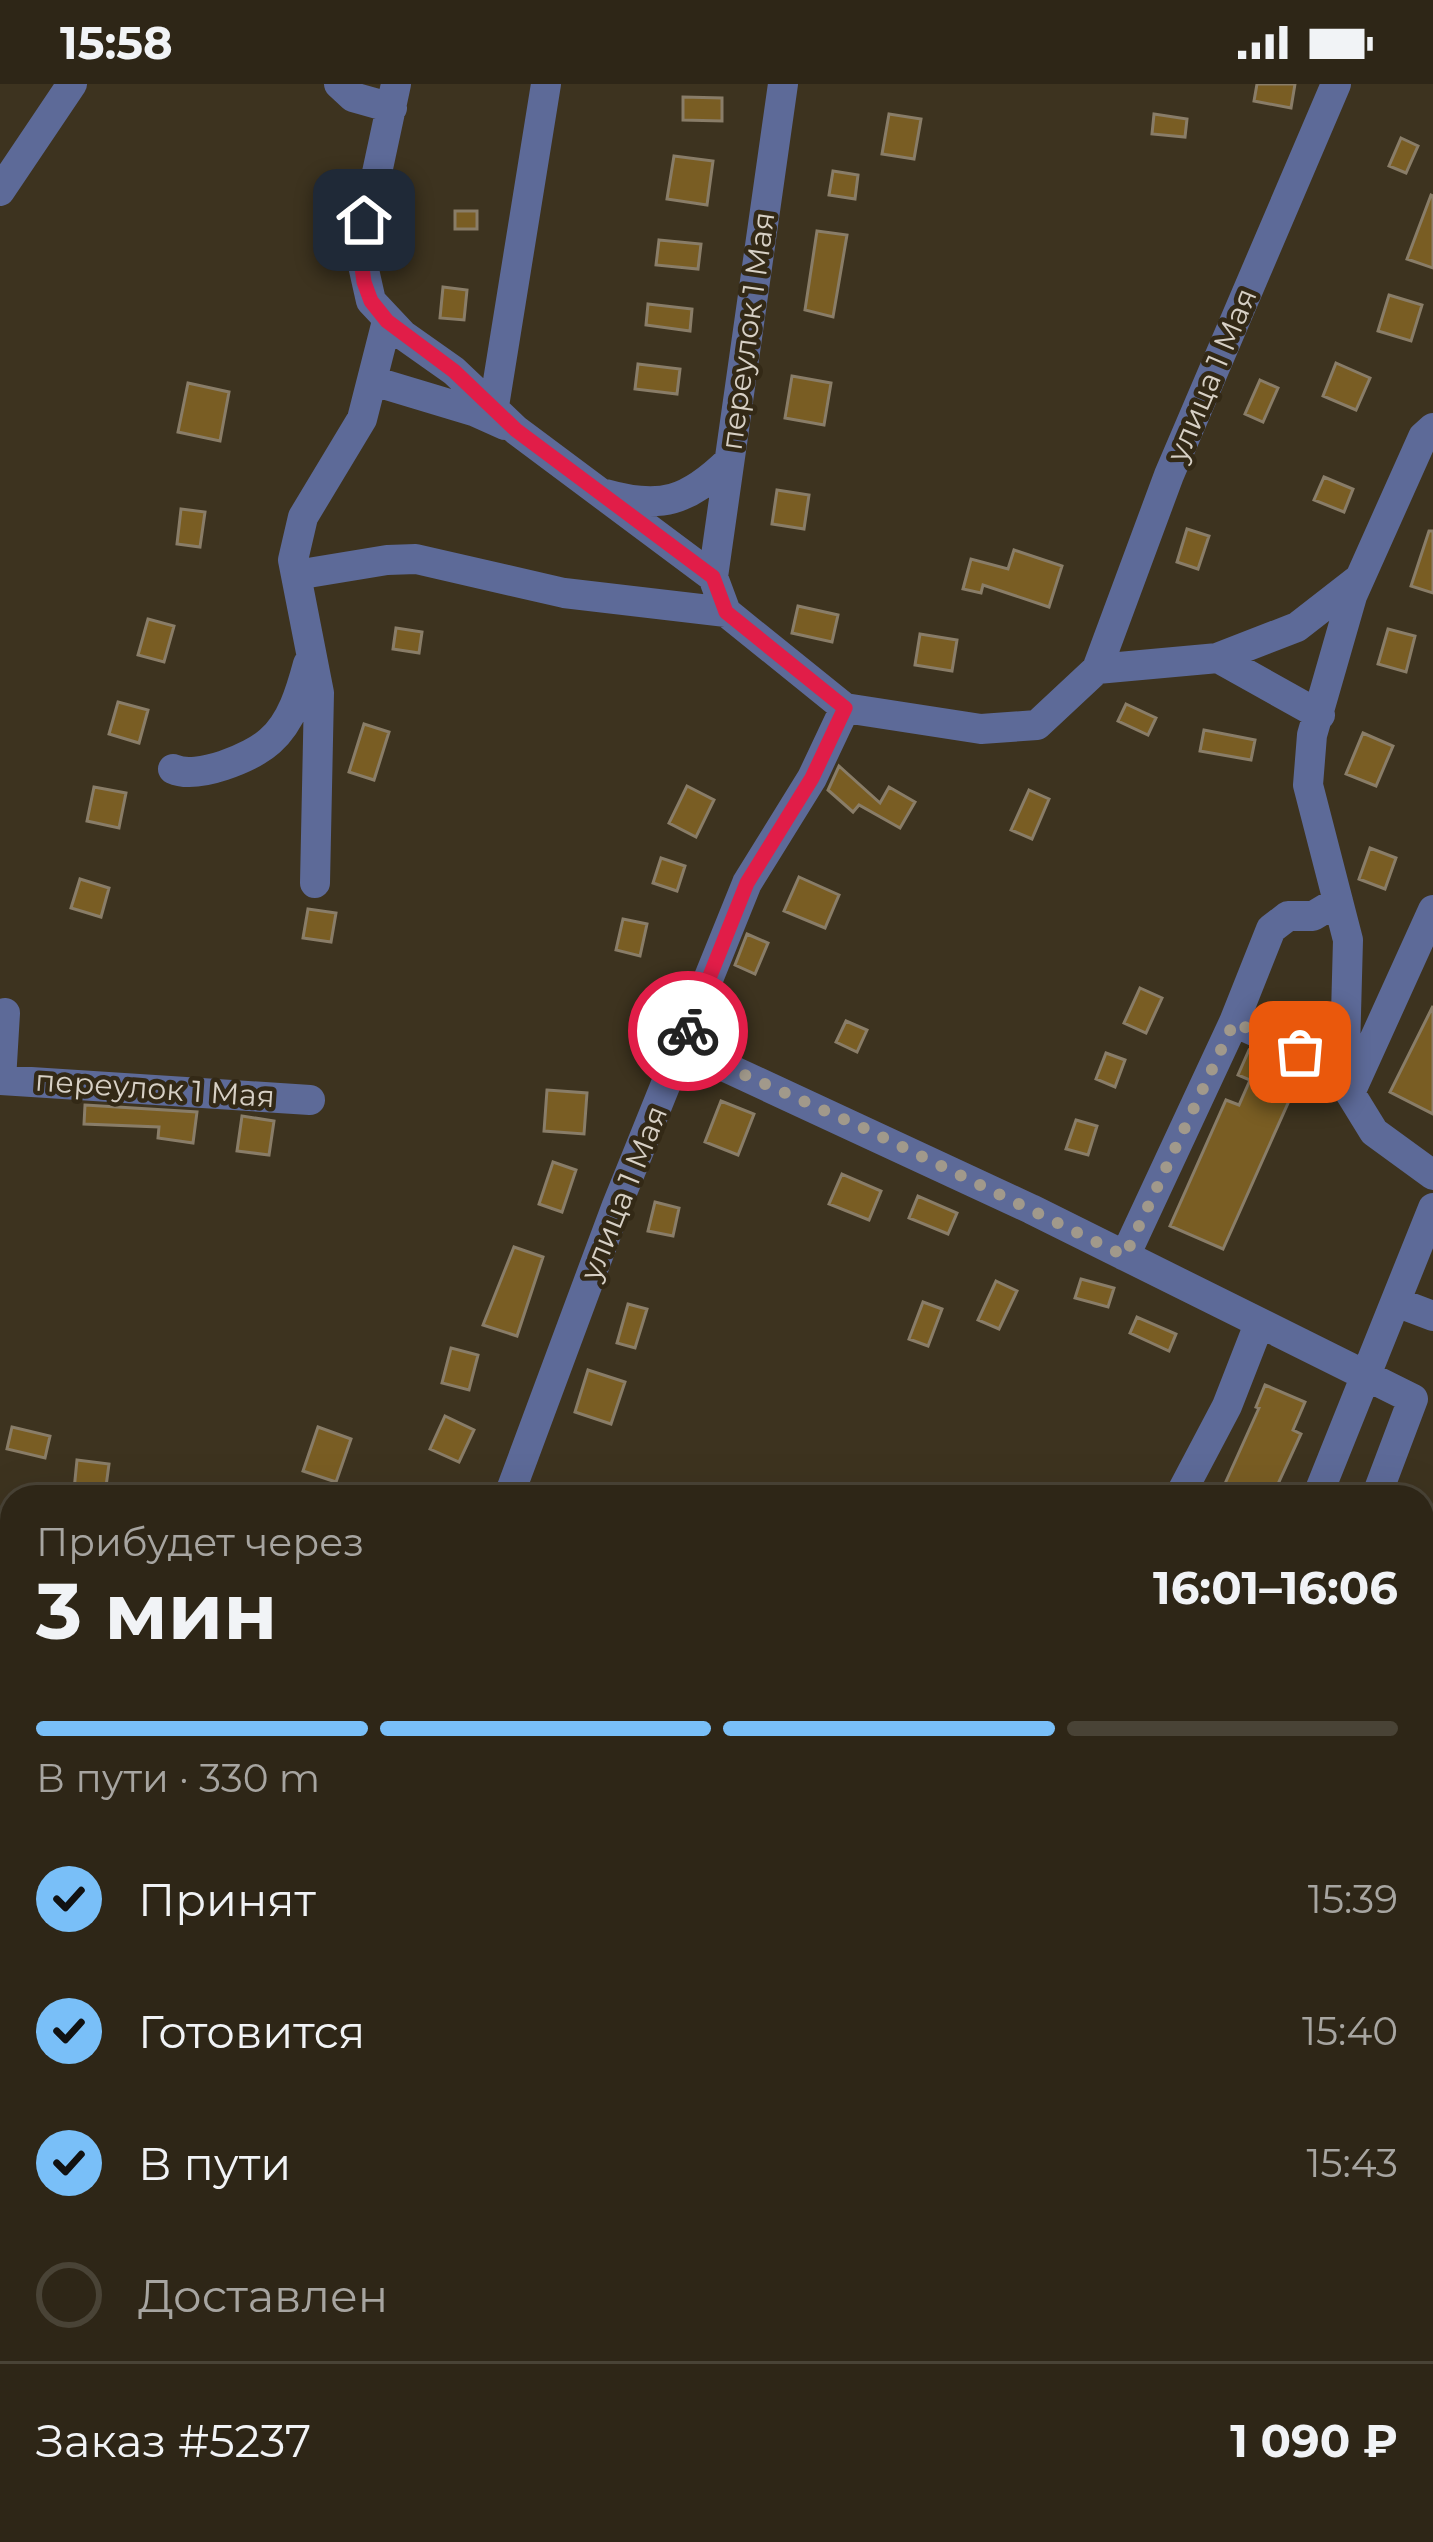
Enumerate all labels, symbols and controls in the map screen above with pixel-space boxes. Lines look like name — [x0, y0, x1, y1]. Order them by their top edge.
text: 15:58 — [60, 15, 173, 70]
pin — [313, 169, 415, 271]
icon: home — [331, 187, 397, 253]
street label: переулок 1 Мая — [712, 209, 783, 452]
street label: улица 1 Мая — [1158, 283, 1265, 468]
courier — [628, 971, 748, 1091]
icon: bike — [655, 998, 721, 1064]
pin — [1249, 1001, 1351, 1103]
icon: bag — [1267, 1019, 1333, 1085]
street label: переулок 1 Мая — [34, 1062, 276, 1115]
street label: улица 1 Мая — [571, 1100, 675, 1286]
text: Прибудет через — [36, 1518, 364, 1566]
text: 16:01–16:06 — [1153, 1560, 1398, 1615]
text: 3 мин — [36, 1563, 277, 1659]
text: В пути · 330 m — [36, 1754, 320, 1802]
icon: check — [36, 1866, 102, 1932]
text: Принят — [138, 1872, 316, 1927]
text: 15:39 — [1308, 1875, 1398, 1923]
icon: check — [36, 1998, 102, 2064]
text: Готовится — [138, 2004, 365, 2059]
text: 15:40 — [1302, 2007, 1398, 2055]
icon: check — [36, 2130, 102, 2196]
text: В пути — [138, 2136, 291, 2191]
text: 15:43 — [1306, 2139, 1398, 2187]
text: Доставлен — [138, 2268, 388, 2323]
text: Заказ #5237 — [36, 2413, 311, 2468]
text: 1 090 ₽ — [1230, 2413, 1398, 2468]

